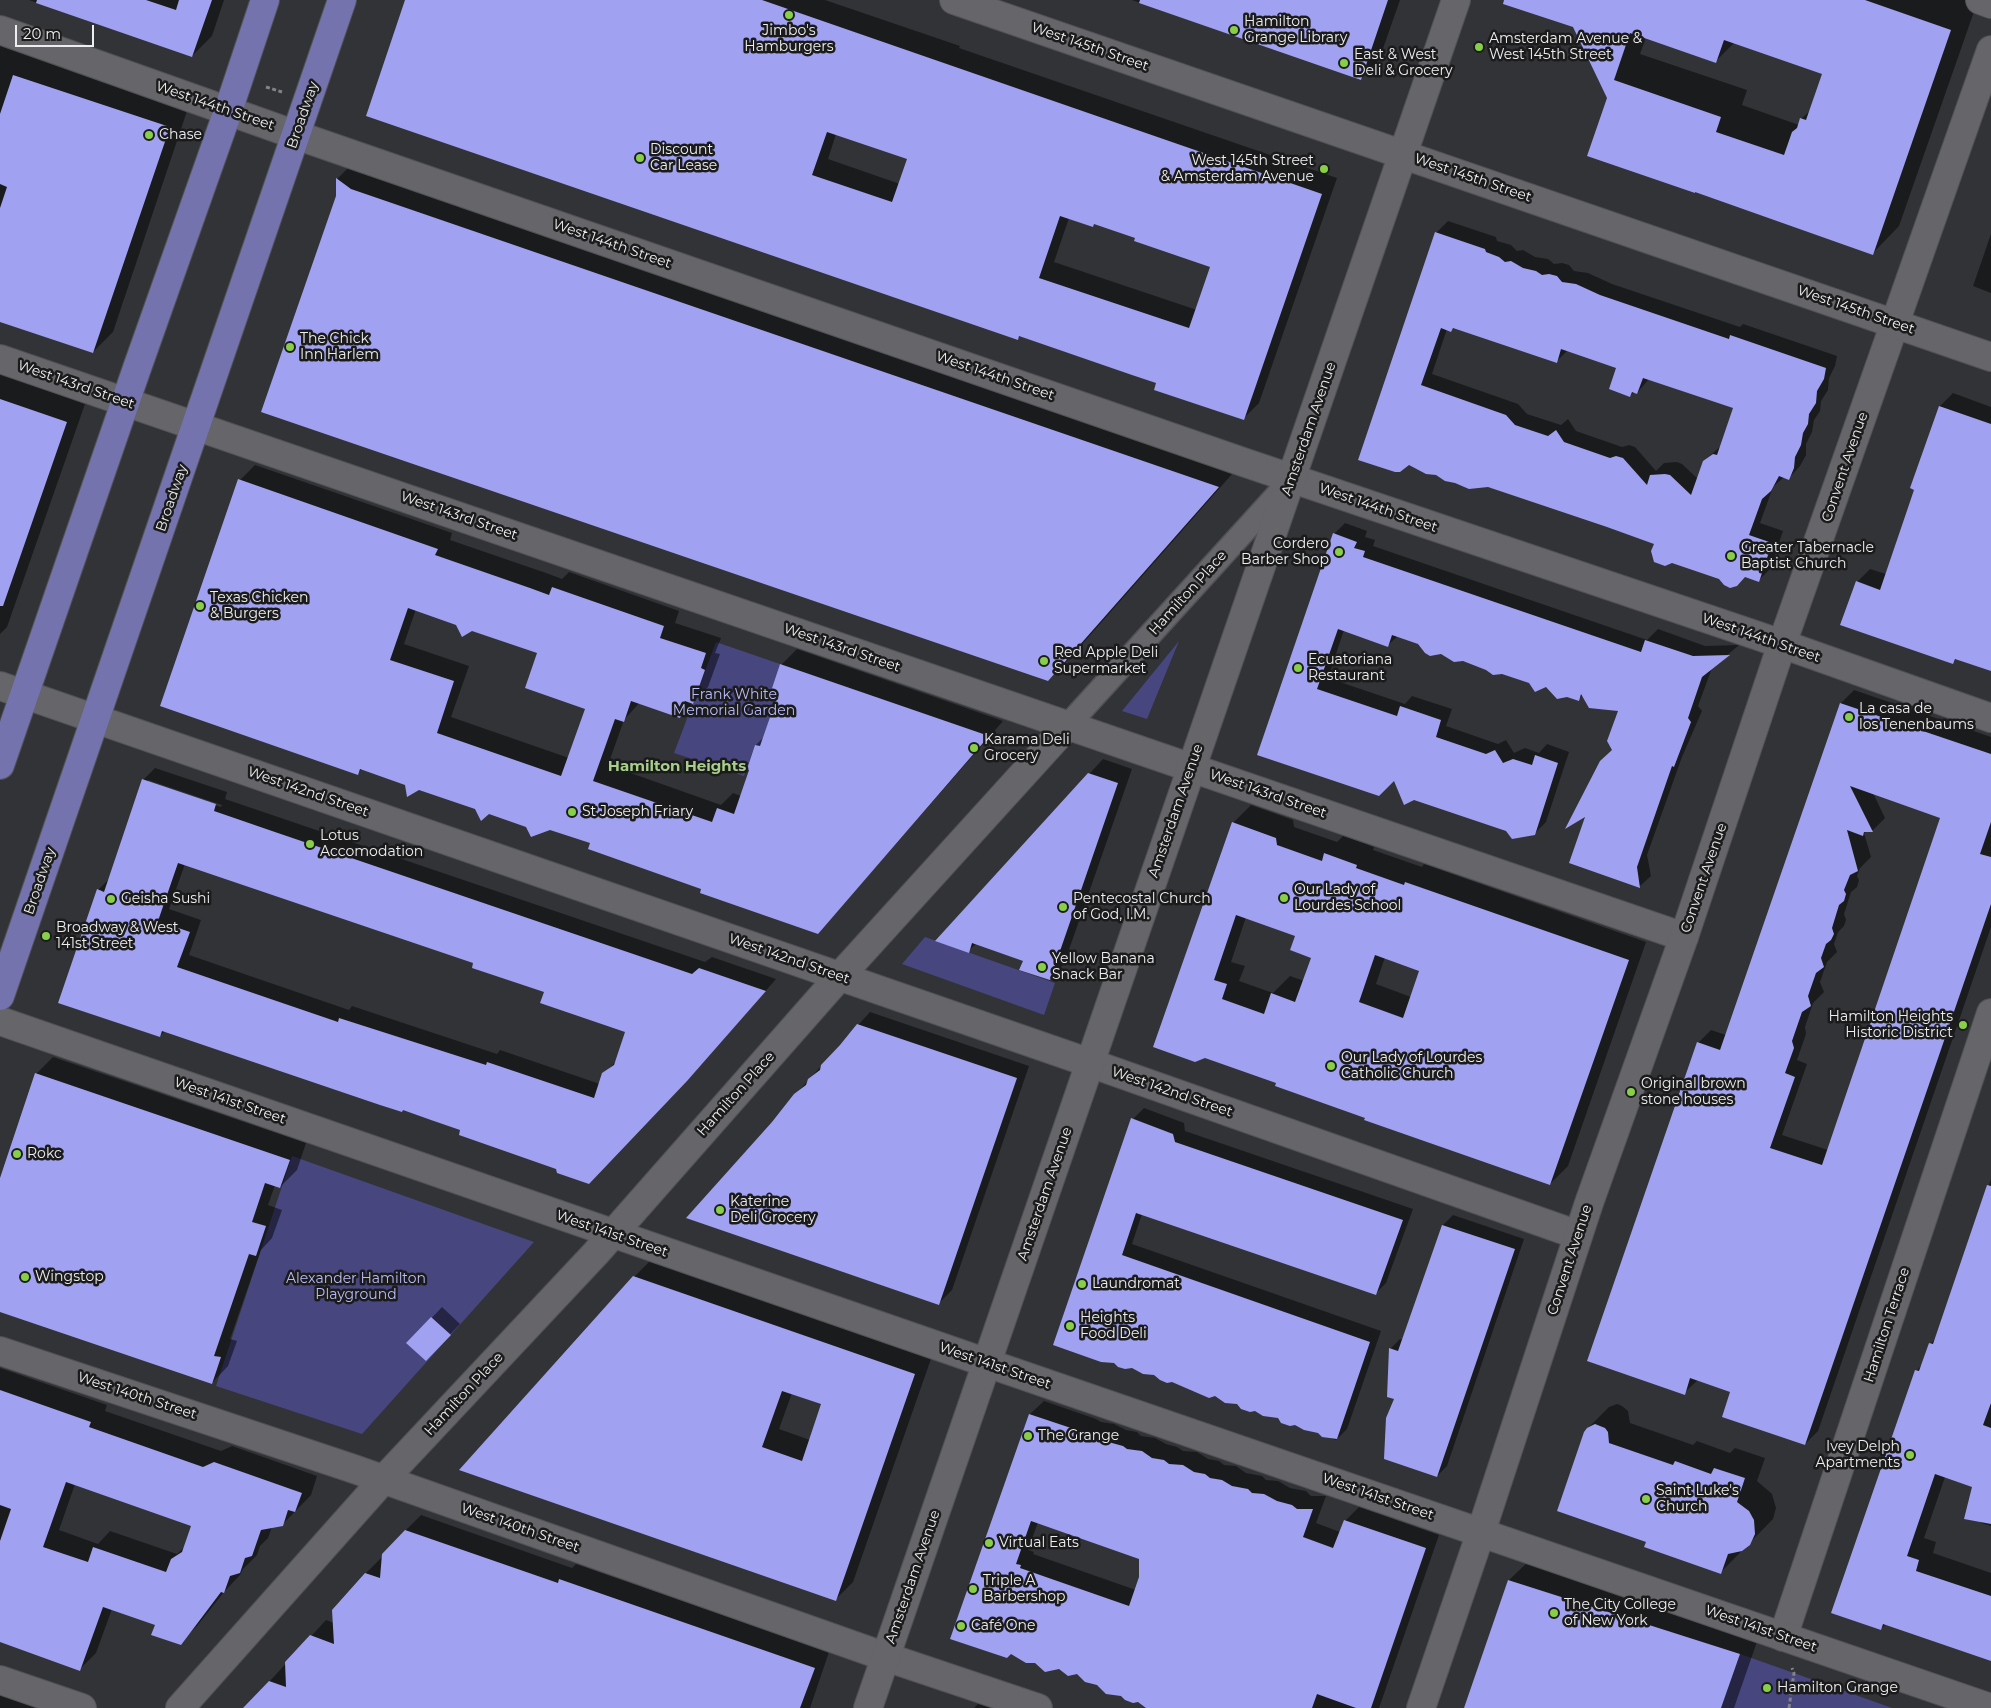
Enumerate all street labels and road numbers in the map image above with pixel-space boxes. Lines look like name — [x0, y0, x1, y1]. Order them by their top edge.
street label: West 145th Street — [1029, 19, 1151, 75]
street label: West 144th Street — [154, 78, 276, 134]
street label: Broadway — [284, 79, 322, 151]
street label: West 145th Street — [1412, 150, 1534, 206]
street label: West 144th Street — [551, 216, 673, 272]
street label: West 145th Street — [1795, 282, 1917, 338]
street label: West 144th Street — [934, 348, 1056, 404]
street label: West 143rd Street — [15, 357, 137, 413]
street label: Amsterdam Avenue — [1278, 360, 1340, 498]
street label: Convent Avenue — [1818, 410, 1872, 524]
street label: Broadway — [153, 462, 191, 534]
street label: West 144th Street — [1317, 480, 1439, 536]
street label: West 143rd Street — [398, 488, 520, 544]
street label: Hamilton Place — [1146, 547, 1230, 639]
street label: West 144th Street — [1700, 610, 1822, 666]
street label: West 143rd Street — [781, 620, 903, 676]
street label: Amsterdam Avenue — [1145, 742, 1207, 880]
street label: West 142nd Street — [245, 763, 371, 821]
street label: West 143rd Street — [1207, 766, 1329, 822]
street label: Convent Avenue — [1677, 821, 1731, 935]
street label: Broadway — [21, 845, 59, 917]
street label: West 142nd Street — [726, 930, 852, 988]
street label: Hamilton Place — [694, 1048, 778, 1140]
street label: West 142nd Street — [1109, 1063, 1235, 1121]
street label: West 141st Street — [172, 1074, 288, 1128]
street label: Amsterdam Avenue — [1014, 1125, 1076, 1263]
street label: Convent Avenue — [1544, 1203, 1596, 1317]
street label: West 141st Street — [554, 1207, 670, 1261]
street label: Hamilton Terrace — [1860, 1265, 1914, 1385]
street label: West 141st Street — [937, 1339, 1053, 1393]
street label: Hamilton Place — [421, 1349, 507, 1439]
street label: West 140th Street — [75, 1369, 199, 1423]
street label: West 141st Street — [1320, 1470, 1436, 1524]
street label: West 140th Street — [459, 1500, 581, 1556]
street label: Amsterdam Avenue — [882, 1508, 944, 1646]
street label: West 141st Street — [1703, 1602, 1819, 1656]

